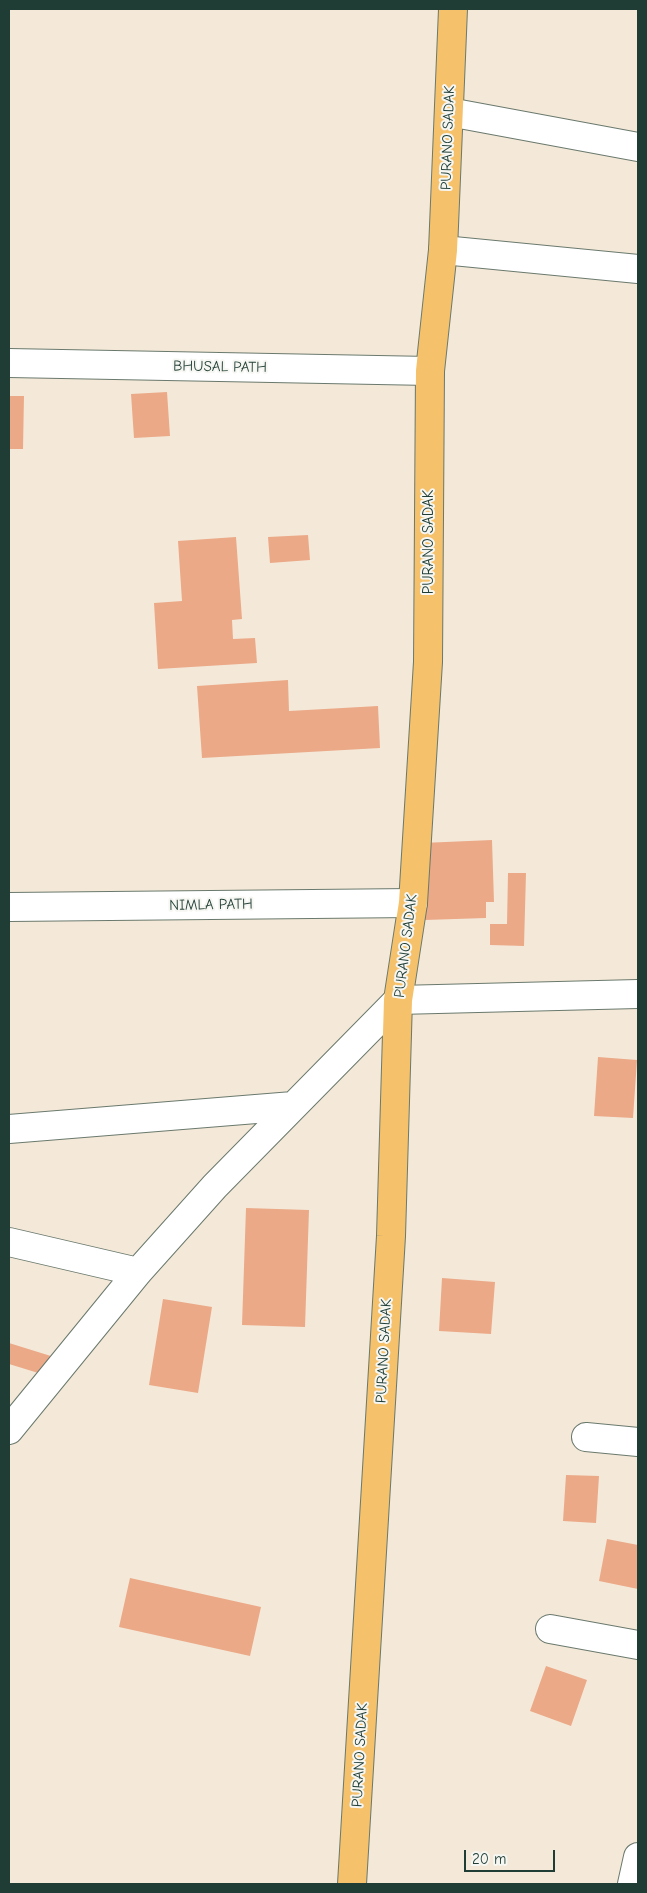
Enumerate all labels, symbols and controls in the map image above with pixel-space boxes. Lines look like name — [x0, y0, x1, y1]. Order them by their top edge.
street label: PURANO SADAK — [437, 85, 459, 191]
street label: BHUSAL PATH — [173, 357, 267, 377]
street label: PURANO SADAK — [420, 490, 438, 594]
street label: PURANO SADAK — [391, 893, 421, 999]
street label: NIMLA PATH — [169, 895, 253, 915]
street label: PURANO SADAK — [372, 1298, 396, 1404]
street label: PURANO SADAK — [348, 1702, 372, 1808]
scale bar — [467, 1840, 558, 1872]
text: 20 m — [472, 1850, 506, 1868]

